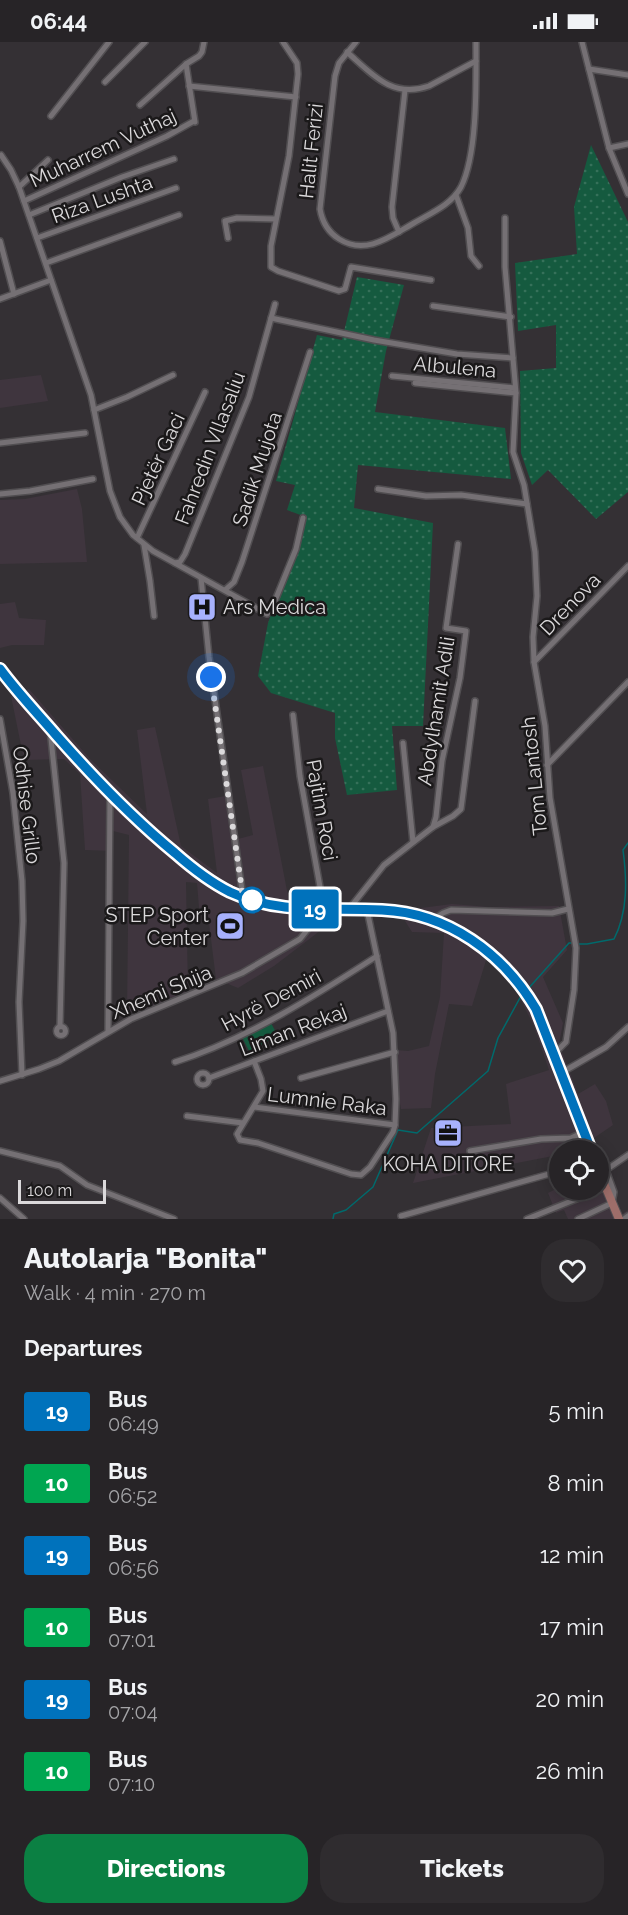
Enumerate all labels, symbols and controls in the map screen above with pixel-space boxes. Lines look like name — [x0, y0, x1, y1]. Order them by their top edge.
text: 06:44 — [30, 8, 87, 34]
street label: Halit Ferizi — [294, 102, 328, 200]
street label: Muharrem Vuthaj — [26, 104, 180, 192]
street label: Riza Lushta — [48, 170, 156, 228]
street label: Albulena — [413, 351, 497, 383]
street label: Fahredin Vllasaliu — [170, 368, 250, 528]
street label: Pjetër Gaci — [126, 409, 190, 509]
street label: Sadik Mujota — [227, 409, 287, 529]
street label: Drenova — [535, 568, 605, 640]
hospital icon: Ars Medica — [186, 591, 218, 623]
place label: Ars Medica — [223, 595, 326, 619]
street label: Abdylhamit Adili — [412, 635, 460, 787]
your location — [196, 662, 226, 692]
street label: Tom Lantosh — [516, 715, 552, 837]
street label: Odhise Grillo — [8, 745, 46, 865]
street label: Pajtim Roci — [301, 758, 343, 862]
unlabelled marker — [239, 887, 265, 913]
line badge: 19 — [288, 890, 342, 928]
text: 19 — [304, 897, 326, 922]
place label: STEP Sport Center — [105, 903, 209, 950]
sports icon: STEP Sport Center — [214, 910, 246, 942]
street label: Xhemi Shija — [107, 960, 215, 1024]
street label: Hyrë Demiri — [217, 964, 325, 1036]
street label: Liman Rekaj — [236, 999, 350, 1061]
street label: Lumnie Raka — [266, 1082, 388, 1120]
office icon: KOHA DITORE — [432, 1117, 464, 1149]
map controls — [549, 1140, 609, 1200]
button: locate — [549, 1140, 609, 1200]
place label: KOHA DITORE — [382, 1152, 514, 1176]
scale bar — [18, 1177, 106, 1204]
text: 100 m — [27, 1181, 72, 1200]
button: heart — [541, 1239, 604, 1302]
text: Autolarja "Bonita" — [24, 1242, 267, 1275]
text: Walk · 4 min · 270 m — [24, 1281, 206, 1305]
text: Departures — [24, 1335, 142, 1361]
text: Bus — [108, 1386, 147, 1412]
text: 5 min — [549, 1398, 604, 1424]
text: 19 — [46, 1399, 68, 1424]
text: 06:49 — [108, 1412, 159, 1436]
text: Bus — [108, 1458, 147, 1484]
text: 8 min — [548, 1470, 604, 1496]
text: 10 — [45, 1471, 69, 1496]
text: 06:52 — [108, 1484, 157, 1508]
text: Bus — [108, 1530, 147, 1556]
text: 12 min — [540, 1542, 604, 1568]
text: 19 — [46, 1543, 68, 1568]
text: 06:56 — [108, 1556, 159, 1580]
text: Bus — [108, 1602, 147, 1628]
text: 17 min — [539, 1614, 604, 1640]
text: 10 — [45, 1615, 69, 1640]
text: 07:01 — [108, 1628, 155, 1652]
text: Bus — [108, 1674, 147, 1700]
text: 20 min — [536, 1686, 604, 1712]
text: 19 — [46, 1687, 68, 1712]
text: 07:04 — [108, 1700, 158, 1724]
text: Bus — [108, 1746, 147, 1772]
text: 26 min — [536, 1758, 604, 1784]
text: 10 — [45, 1759, 69, 1784]
text: 07:10 — [108, 1772, 155, 1796]
button: Directions — [24, 1834, 308, 1903]
button: Tickets — [320, 1834, 604, 1903]

